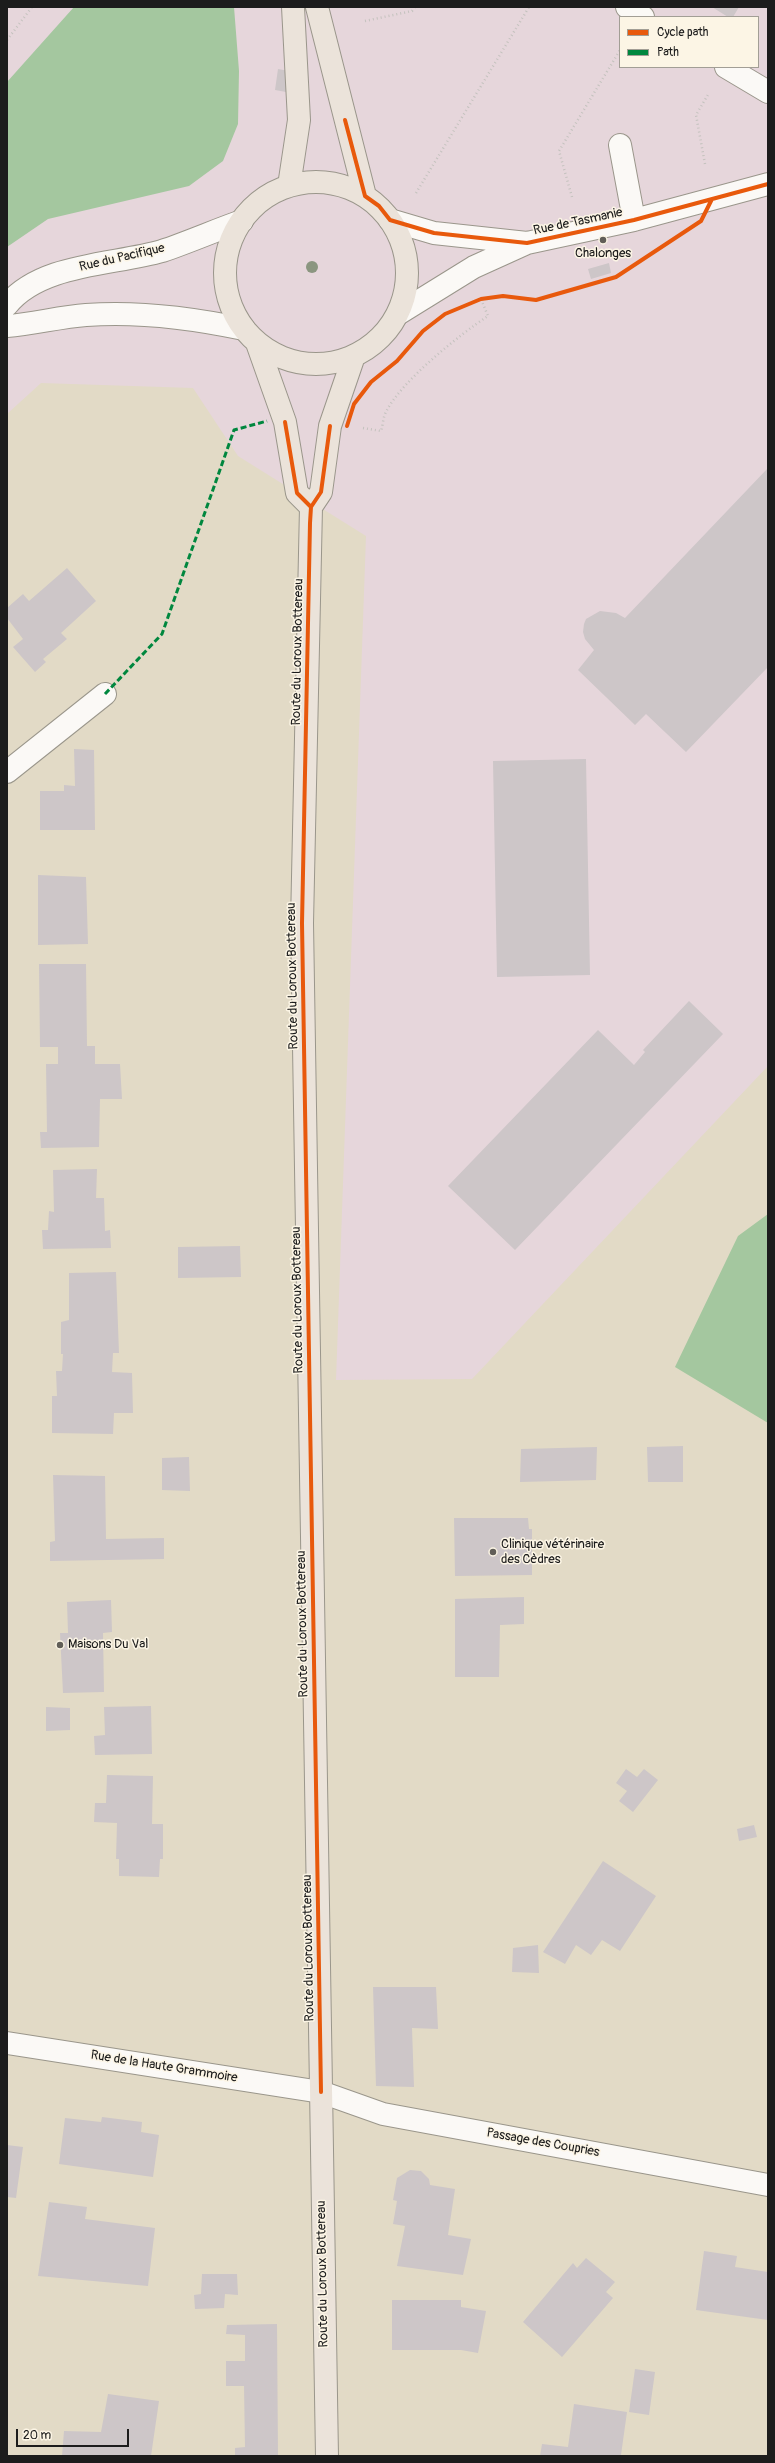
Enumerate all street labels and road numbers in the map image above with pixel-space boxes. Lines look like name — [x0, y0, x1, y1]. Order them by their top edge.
street label: Rue de Tasmanie — [532, 205, 624, 239]
street label: Rue du Pacifique — [78, 241, 166, 275]
street label: Route du Loroux Bottereau — [289, 578, 307, 726]
street label: Route du Loroux Bottereau — [284, 902, 302, 1050]
street label: Route du Loroux Bottereau — [289, 1226, 307, 1374]
street label: Route du Loroux Bottereau — [294, 1550, 312, 1698]
street label: Route du Loroux Bottereau — [300, 1874, 318, 2022]
street label: Rue de la Haute Grammoire — [89, 2048, 239, 2086]
street label: Passage des Coupries — [485, 2125, 601, 2161]
street label: Route du Loroux Bottereau — [314, 2200, 332, 2348]

